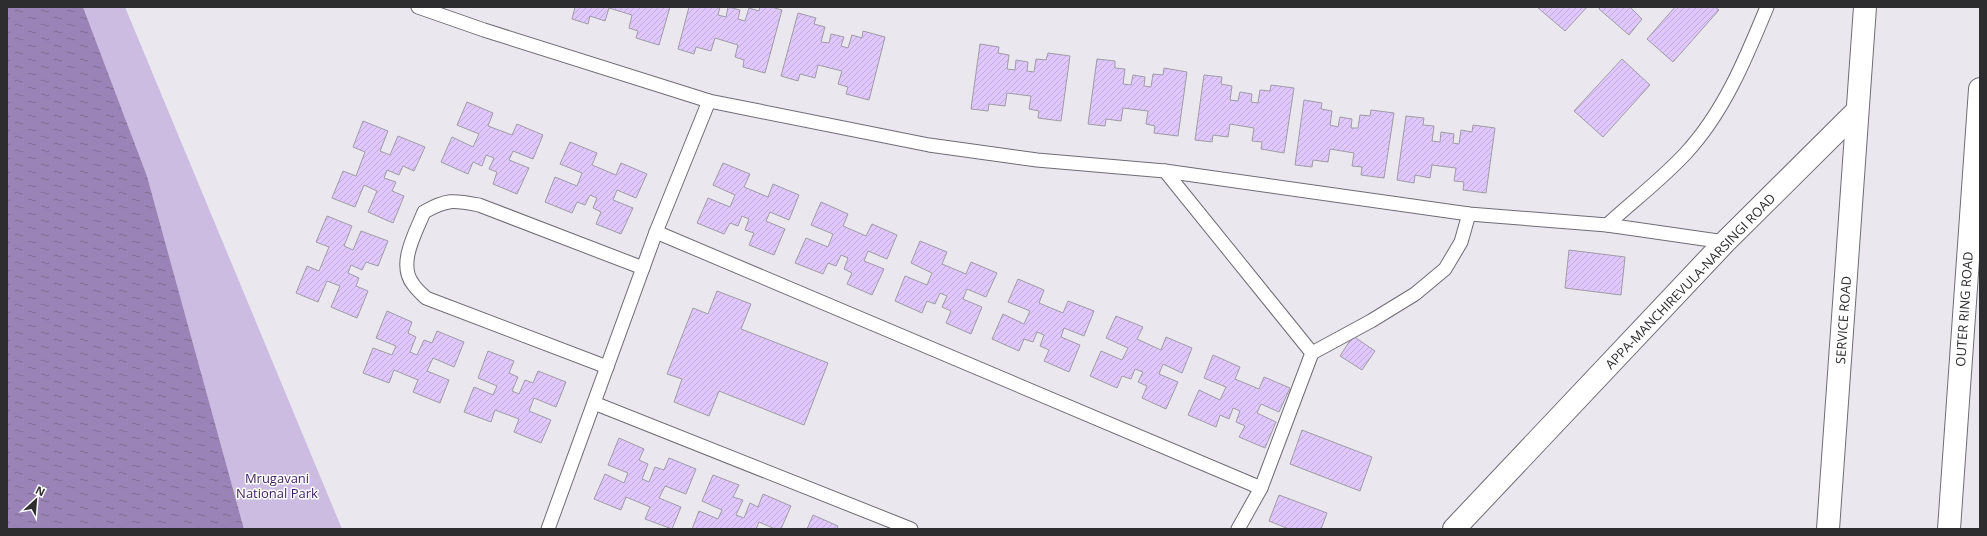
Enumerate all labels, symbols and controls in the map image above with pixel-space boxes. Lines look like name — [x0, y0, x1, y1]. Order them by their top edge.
street label: APPA-MANCHIREVULA-NARSINGI ROAD — [1601, 189, 1779, 373]
street label: OUTER RING ROAD — [1951, 251, 1977, 367]
street label: SERVICE ROAD — [1831, 275, 1855, 365]
park label: Mrugavani National Park — [236, 469, 318, 502]
north arrow — [16, 480, 56, 520]
text: N — [33, 482, 48, 499]

